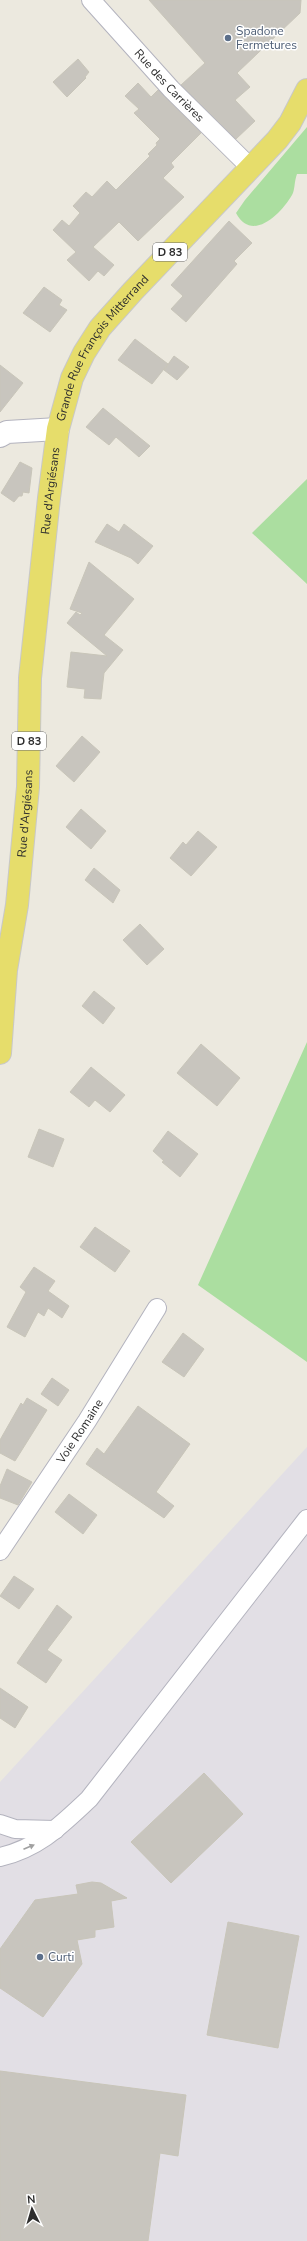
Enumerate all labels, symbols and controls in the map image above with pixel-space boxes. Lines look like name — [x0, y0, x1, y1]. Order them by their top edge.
place label: Spadone Fermetures — [236, 23, 297, 53]
marker: Spadone Fermetures — [223, 33, 233, 43]
street label: Rue des Carrières — [131, 46, 208, 126]
road number: D 83 — [153, 243, 187, 261]
street label: Grande Rue François Mitterrand — [52, 271, 152, 423]
street label: Rue d'Argiésans — [37, 446, 64, 535]
road number: D 83 — [12, 732, 46, 750]
street label: Rue d'Argiésans — [13, 769, 36, 858]
street label: Voie Romaine — [52, 1396, 107, 1467]
one-way arrow — [23, 1844, 35, 1850]
place label: Curti — [48, 1949, 74, 1965]
marker: Curti — [35, 1952, 45, 1962]
north arrow — [12, 2189, 52, 2229]
text: N — [26, 2192, 36, 2207]

